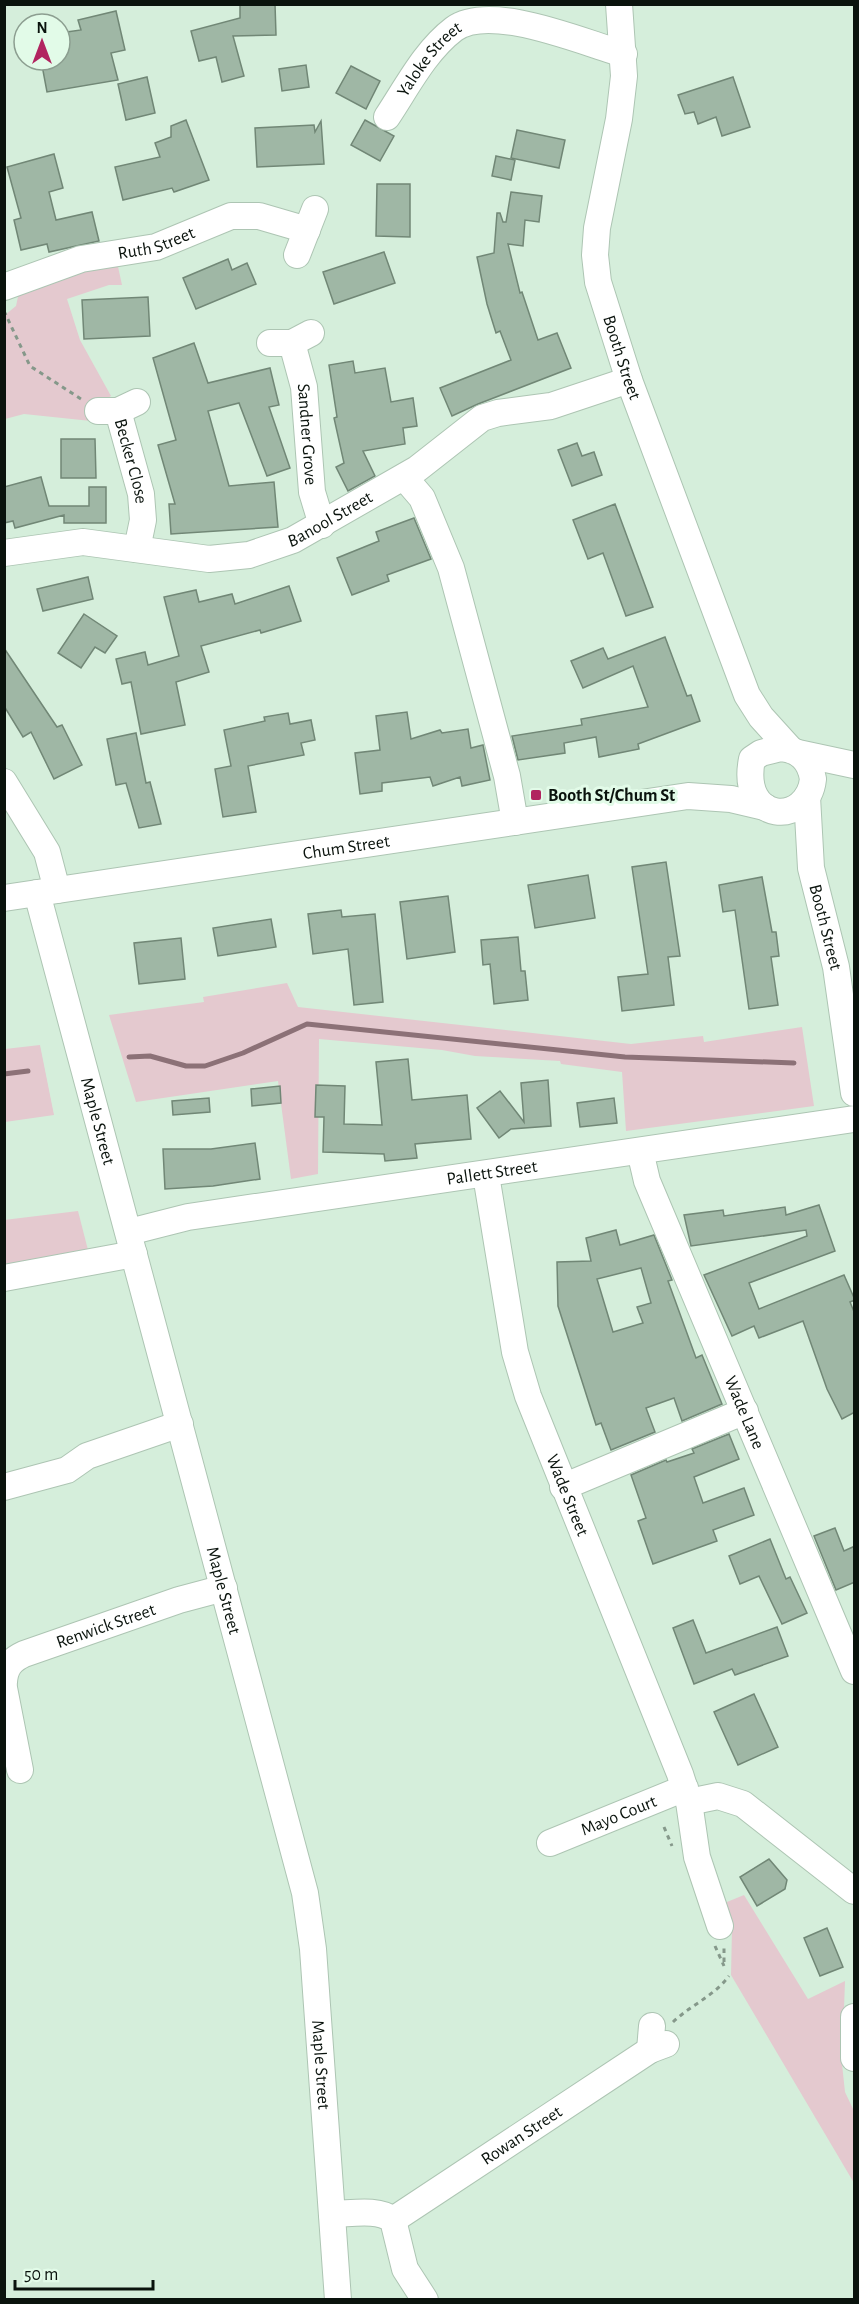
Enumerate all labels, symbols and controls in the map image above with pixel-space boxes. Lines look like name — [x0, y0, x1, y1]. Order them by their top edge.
north arrow — [12, 12, 72, 72]
street label: Yaloke Street — [394, 18, 465, 100]
text: N — [36, 20, 48, 36]
street label: Ruth Street — [117, 224, 198, 263]
street label: Booth Street — [599, 313, 644, 403]
street label: Sandner Grove — [294, 383, 319, 486]
street label: Becker Close — [111, 417, 150, 504]
street label: Banool Street — [286, 488, 376, 551]
place label: Booth St/Chum St — [548, 787, 675, 805]
marker: Booth St/Chum St — [529, 788, 543, 802]
street label: Chum Street — [302, 833, 391, 863]
street label: Booth Street — [805, 883, 844, 972]
street label: Maple Street — [77, 1076, 117, 1167]
street label: Pallett Street — [445, 1158, 539, 1189]
street label: Wade Lane — [721, 1374, 767, 1452]
street label: Wade Street — [542, 1452, 591, 1539]
street label: Maple Street — [203, 1545, 243, 1637]
street label: Renwick Street — [54, 1601, 158, 1652]
street label: Mayo Court — [579, 1793, 659, 1839]
street label: Maple Street — [308, 2020, 332, 2111]
street label: Rowan Street — [478, 2103, 566, 2169]
scale bar — [15, 2253, 153, 2291]
text: 50 m — [24, 2266, 58, 2284]

